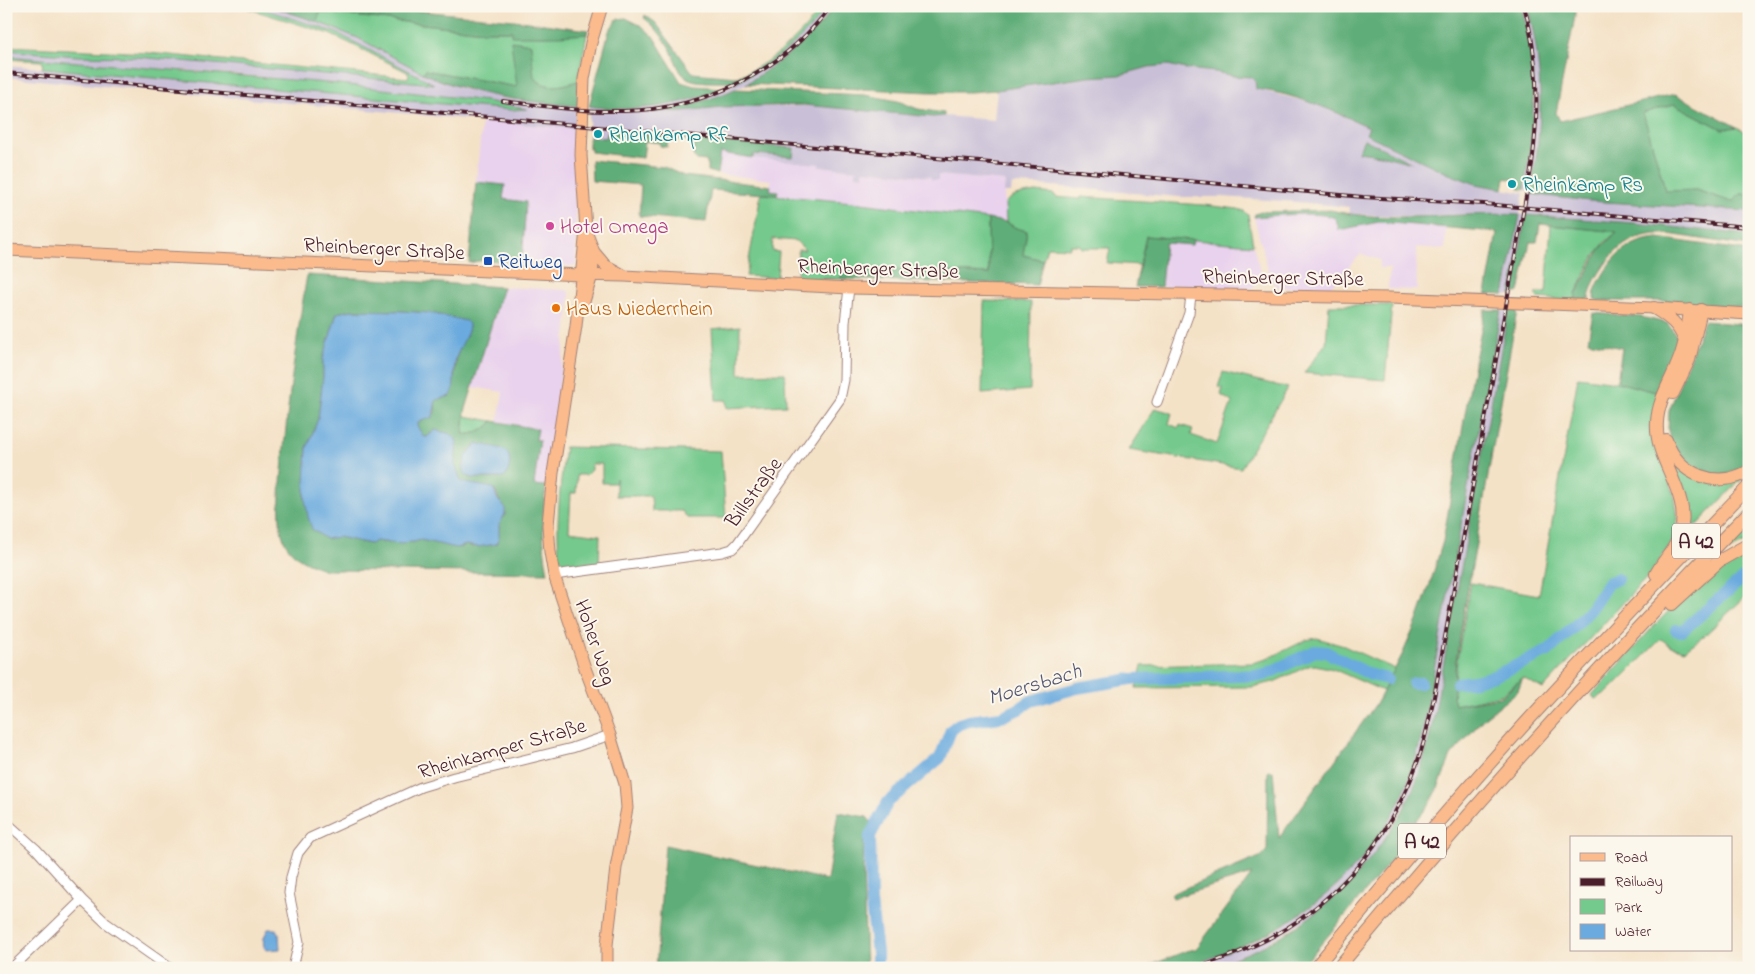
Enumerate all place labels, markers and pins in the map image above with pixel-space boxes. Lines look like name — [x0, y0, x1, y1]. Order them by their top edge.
place label: Rheinkamp Rf — [608, 121, 728, 151]
marker: Rheinkamp Rf — [592, 128, 604, 140]
place label: Rheinkamp Rs — [1522, 171, 1643, 201]
marker: Rheinkamp Rs — [1506, 178, 1518, 190]
place label: Hotel Omega — [560, 213, 669, 245]
marker: Hotel Omega — [544, 220, 556, 232]
place label: Reitweg — [498, 248, 563, 280]
marker: Reitweg — [482, 255, 494, 267]
place label: Haus Niederrhein — [566, 295, 713, 325]
marker: Haus Niederrhein — [550, 302, 562, 314]

